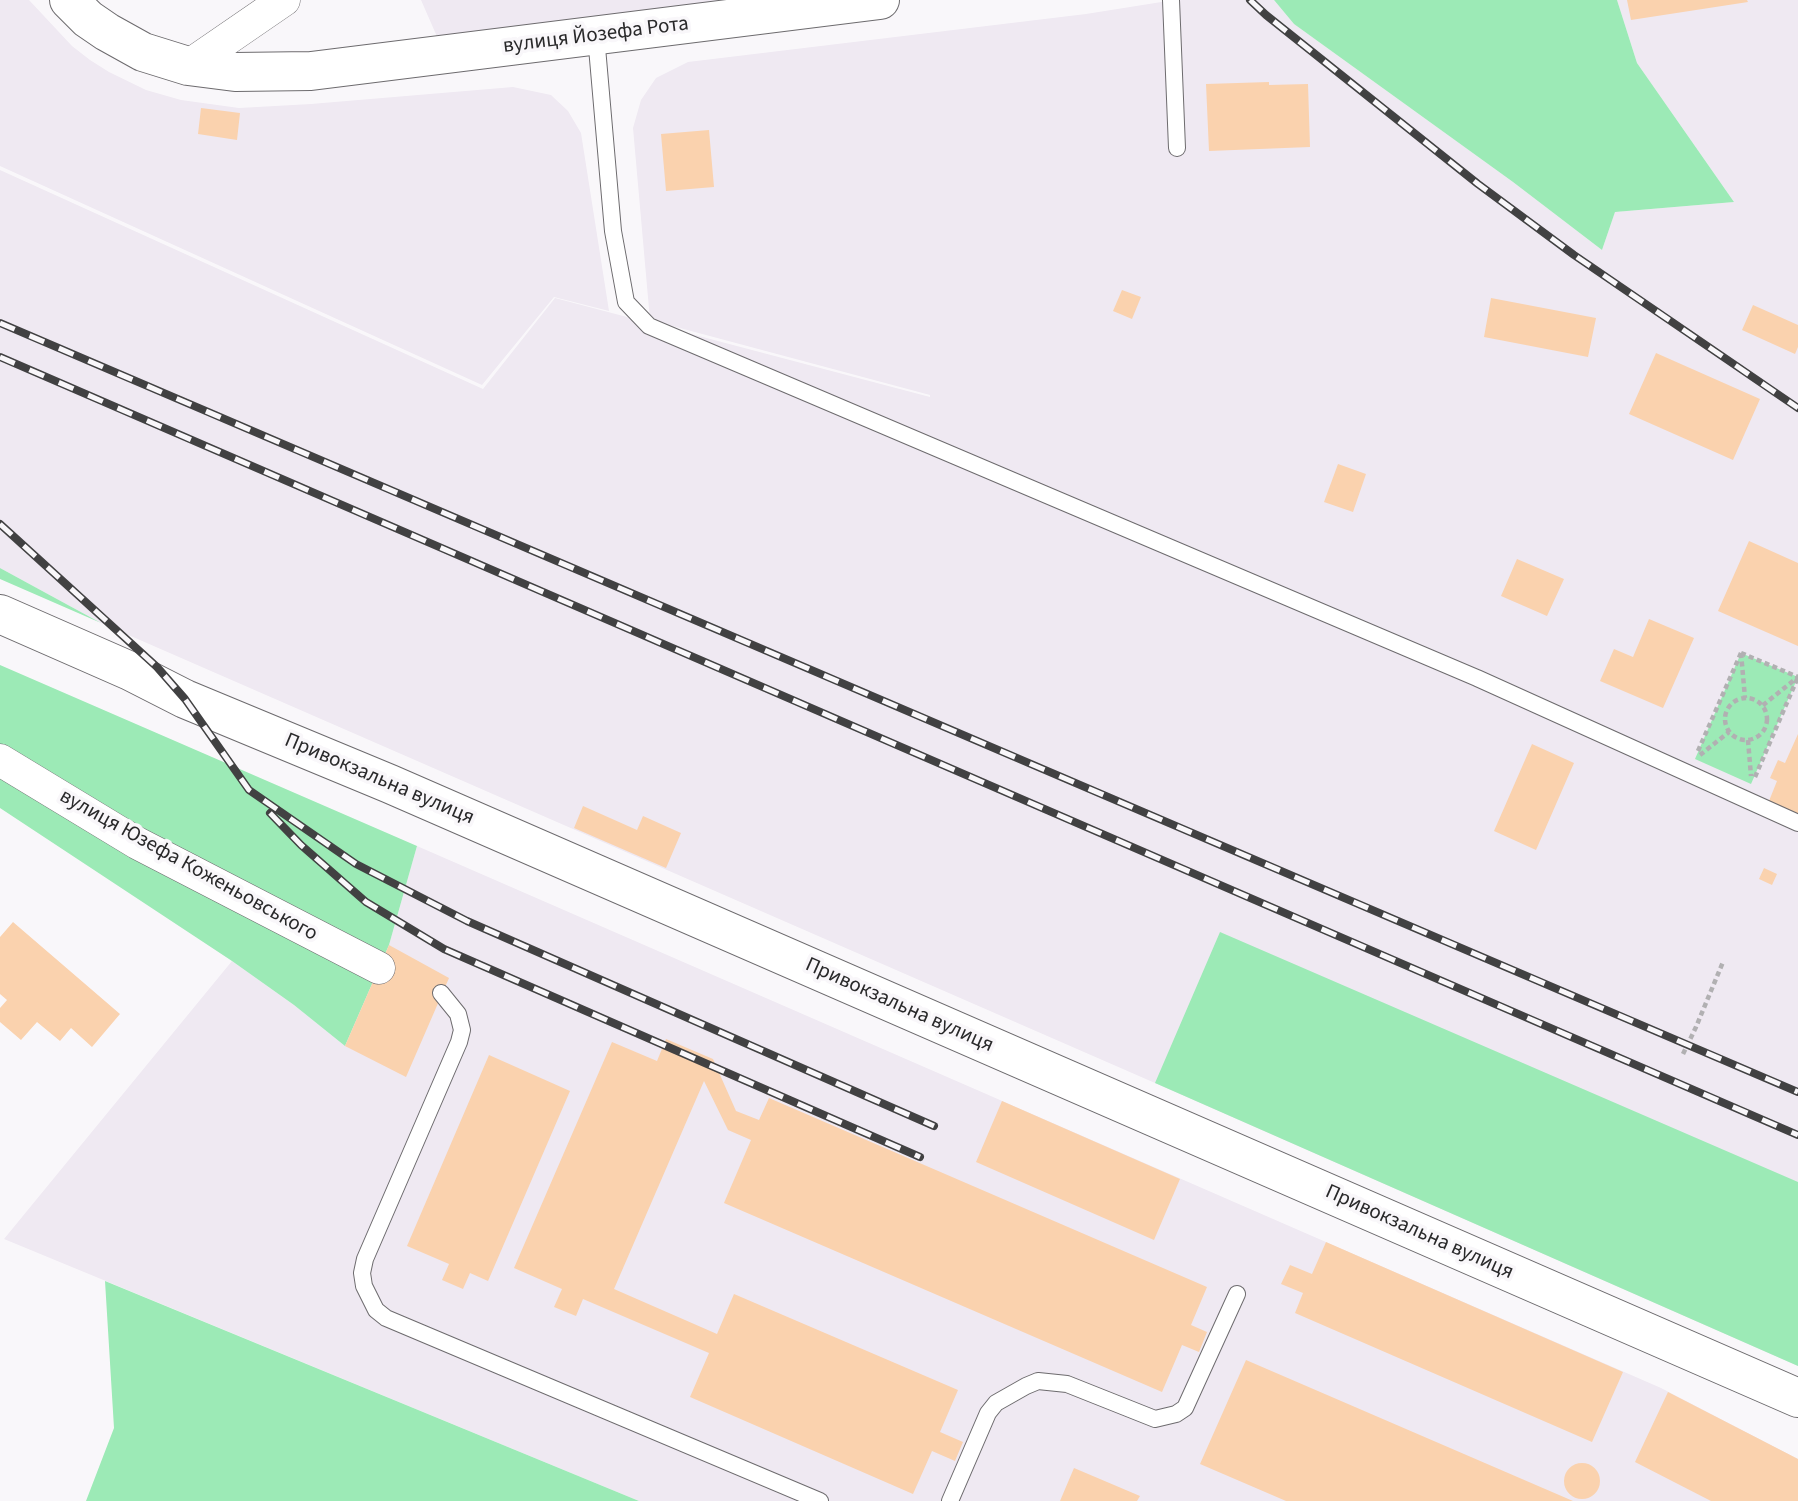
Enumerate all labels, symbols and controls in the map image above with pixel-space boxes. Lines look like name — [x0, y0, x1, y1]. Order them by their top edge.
street label: вулиця Йозефа Рота — [502, 12, 690, 60]
street label: Привокзальна вулиця — [280, 729, 478, 831]
street label: вулиця Юзефа Коженьовського — [55, 784, 321, 948]
street label: Привокзальна вулиця — [801, 953, 997, 1059]
street label: Привокзальна вулиця — [1321, 1180, 1517, 1286]

